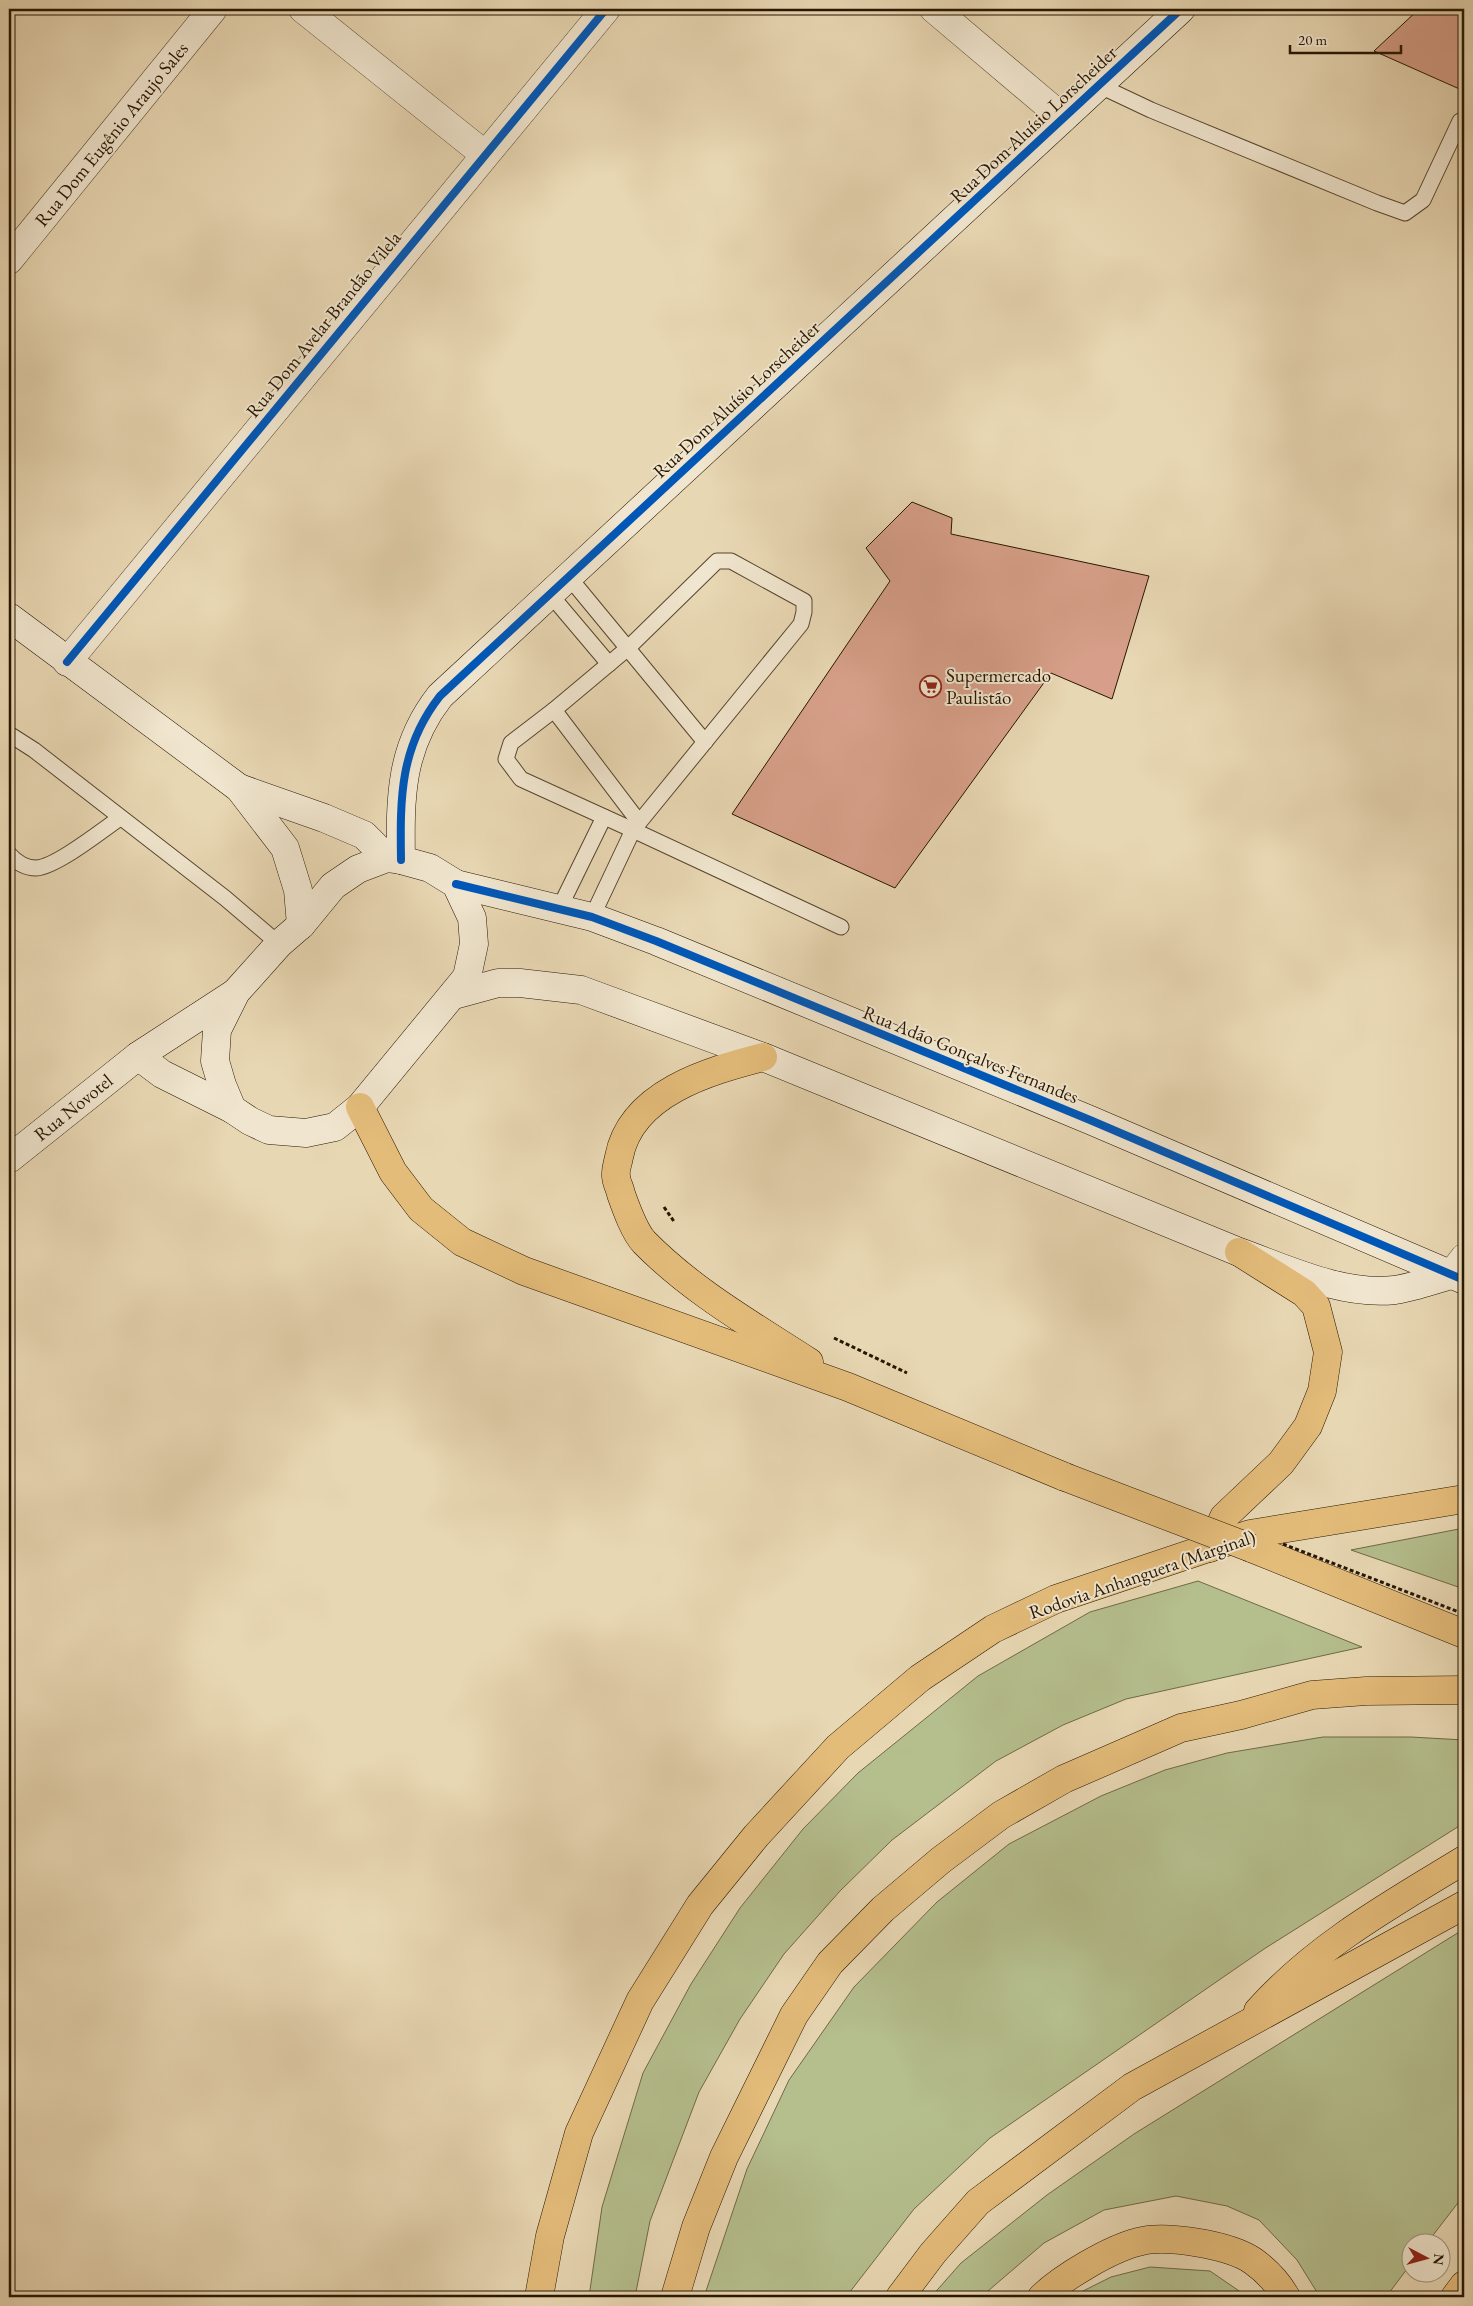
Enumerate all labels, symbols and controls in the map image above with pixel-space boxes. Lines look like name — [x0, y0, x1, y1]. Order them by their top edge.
scale bar — [1290, 22, 1402, 54]
text: 20 m — [1298, 30, 1327, 49]
street label: Rua Dom Eugênio Araujo Sales — [29, 37, 194, 232]
street label: Rua Dom Aluísio Lorscheider — [945, 40, 1123, 208]
street label: Rua Dom Avelar Brandão Vilela — [240, 225, 407, 423]
street label: Rua Dom Aluísio Lorscheider — [648, 315, 826, 483]
place label: Supermercado Paulistão — [946, 663, 1051, 710]
supermarket icon: Supermercado Paulistão — [918, 674, 942, 698]
street label: Rua Adão Gonçalves Fernandes — [859, 1000, 1082, 1109]
street label: Rua Novotel — [29, 1068, 118, 1147]
street label: Rodovia Anhanguera (Marginal) — [1026, 1524, 1259, 1625]
north arrow — [1400, 2234, 1450, 2284]
text: N — [1429, 2253, 1448, 2267]

